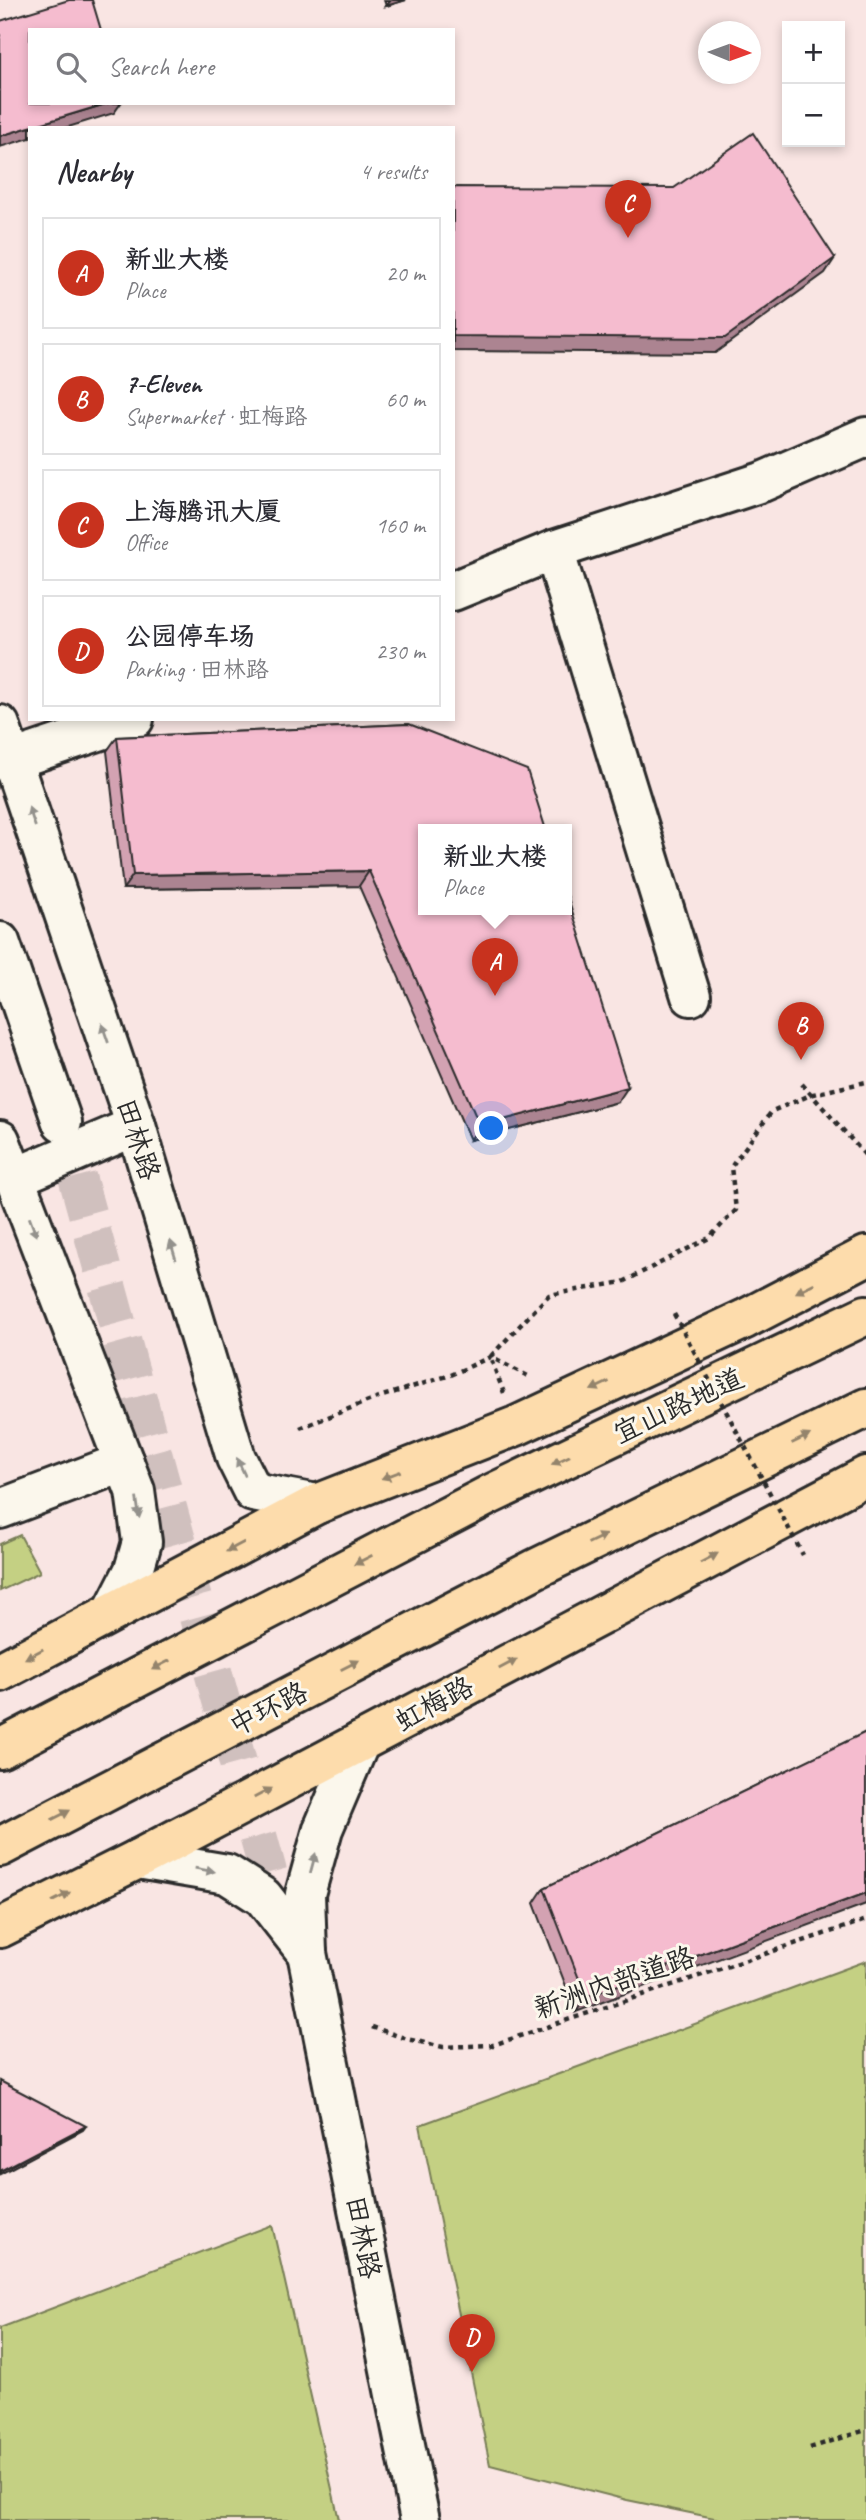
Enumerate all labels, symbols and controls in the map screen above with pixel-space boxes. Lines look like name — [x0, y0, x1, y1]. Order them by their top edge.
north arrow — [698, 21, 761, 84]
map controls — [782, 21, 845, 147]
button: + — [782, 21, 845, 84]
search box — [28, 28, 455, 105]
icon: search — [52, 48, 90, 86]
text: Search here — [108, 50, 214, 83]
button: − — [782, 84, 845, 147]
text: Nearby — [56, 153, 132, 191]
text: 4 results — [360, 157, 427, 186]
pin: C — [605, 180, 651, 238]
text: 新业大楼 — [125, 243, 229, 276]
text: A — [75, 259, 87, 288]
text: 20 m — [386, 259, 425, 288]
text: Place — [125, 276, 165, 305]
text: 7-Eleven — [125, 367, 202, 400]
text: B — [75, 385, 87, 414]
text: 60 m — [386, 385, 425, 414]
text: Supermarket · 虹梅路 — [125, 402, 307, 431]
text: 上海腾讯大厦 — [125, 495, 281, 528]
text: C — [76, 511, 86, 540]
text: 160 m — [376, 511, 425, 540]
text: Office — [125, 528, 167, 557]
text: 公园停车场 — [125, 620, 255, 653]
text: D — [74, 637, 88, 666]
text: 230 m — [376, 637, 425, 666]
text: Parking · 田林路 — [125, 655, 269, 684]
one-way arrow — [26, 807, 37, 828]
popup — [418, 824, 572, 915]
text: 新业大楼 — [443, 840, 547, 873]
text: Place — [443, 873, 483, 902]
pin: A — [472, 938, 518, 996]
pin: B — [778, 1002, 824, 1060]
one-way arrow — [99, 1022, 109, 1043]
street label: 田林路 — [109, 1094, 168, 1185]
your location — [474, 1111, 508, 1145]
one-way arrow — [28, 1216, 39, 1237]
one-way arrow — [168, 1239, 178, 1260]
one-way arrow — [795, 1282, 815, 1293]
street label: 宜山路地道 — [607, 1360, 749, 1451]
one-way arrow — [590, 1381, 611, 1392]
one-way arrow — [791, 1434, 811, 1445]
one-way arrow — [551, 1455, 571, 1466]
one-way arrow — [235, 1457, 247, 1477]
one-way arrow — [380, 1470, 401, 1481]
one-way arrow — [132, 1498, 143, 1520]
one-way arrow — [587, 1533, 607, 1545]
one-way arrow — [225, 1542, 245, 1553]
one-way arrow — [699, 1552, 719, 1563]
one-way arrow — [353, 1554, 373, 1566]
one-way arrow — [24, 1648, 43, 1660]
one-way arrow — [498, 1658, 518, 1670]
one-way arrow — [151, 1659, 171, 1671]
one-way arrow — [340, 1660, 360, 1672]
street label: 虹梅路 — [389, 1668, 480, 1739]
street label: 中环路 — [223, 1674, 314, 1743]
one-way arrow — [253, 1787, 273, 1799]
one-way arrow — [51, 1810, 71, 1822]
one-way arrow — [309, 1852, 319, 1873]
one-way arrow — [194, 1865, 216, 1876]
one-way arrow — [51, 1892, 71, 1903]
street label: 新洲内部道路 — [529, 1939, 699, 2026]
street label: 田林路 — [338, 2193, 389, 2282]
pin: D — [449, 2314, 495, 2372]

